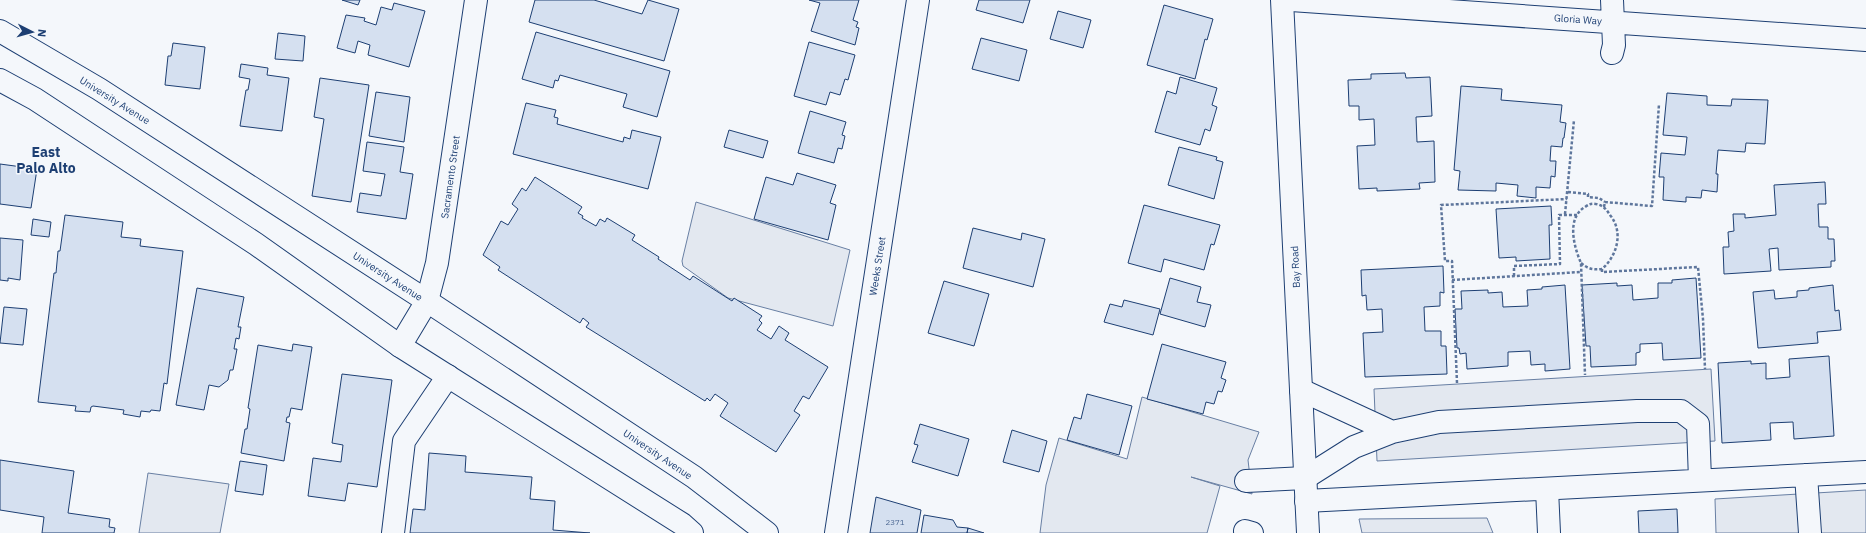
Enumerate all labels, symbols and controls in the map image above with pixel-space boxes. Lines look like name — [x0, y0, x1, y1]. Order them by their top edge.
street label: Gloria Way — [1553, 11, 1602, 28]
north arrow — [12, 12, 52, 52]
text: N — [35, 28, 49, 38]
street label: University Avenue — [77, 74, 153, 128]
street label: Sacramento Street — [438, 134, 463, 220]
district label: East Palo Alto — [16, 143, 76, 177]
street label: Weeks Street — [866, 235, 889, 297]
street label: Bay Road — [1288, 246, 1303, 288]
street label: University Avenue — [350, 249, 425, 304]
street label: University Avenue — [621, 426, 695, 483]
house number: 2371 — [885, 517, 905, 527]

